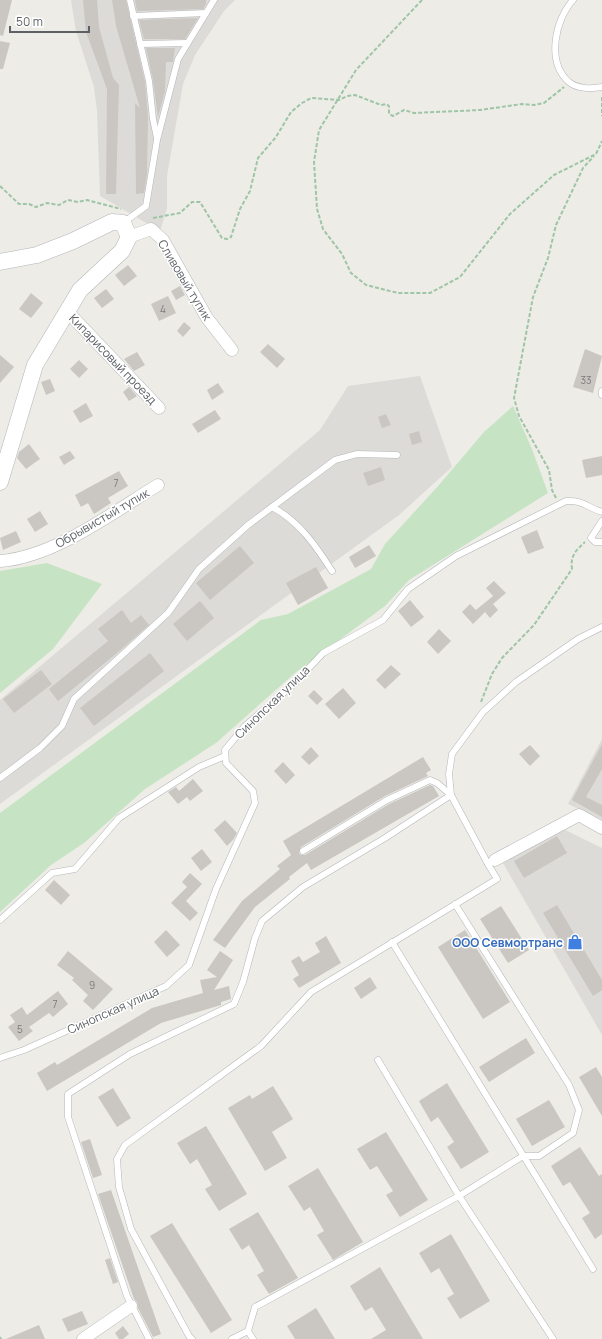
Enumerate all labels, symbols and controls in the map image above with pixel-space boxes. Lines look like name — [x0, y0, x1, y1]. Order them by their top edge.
scale bar — [10, 8, 89, 34]
text: 50 m — [16, 13, 43, 30]
street label: Сливовый тупик — [154, 236, 216, 324]
house number: 4 — [160, 302, 166, 316]
street label: Кипарисовый проезд — [65, 310, 161, 408]
house number: 33 — [580, 373, 592, 387]
house number: 7 — [113, 476, 119, 490]
street label: Обрывистый тупик — [52, 484, 153, 552]
street label: Синопская улица — [231, 662, 313, 742]
shop icon: ООО Севмортранс — [566, 933, 584, 951]
place label: ООО Севмортранс — [452, 934, 563, 951]
house number: 9 — [89, 978, 95, 992]
street label: Синопская улица — [64, 982, 162, 1038]
house number: 7 — [52, 997, 58, 1011]
house number: 5 — [17, 1022, 23, 1036]

